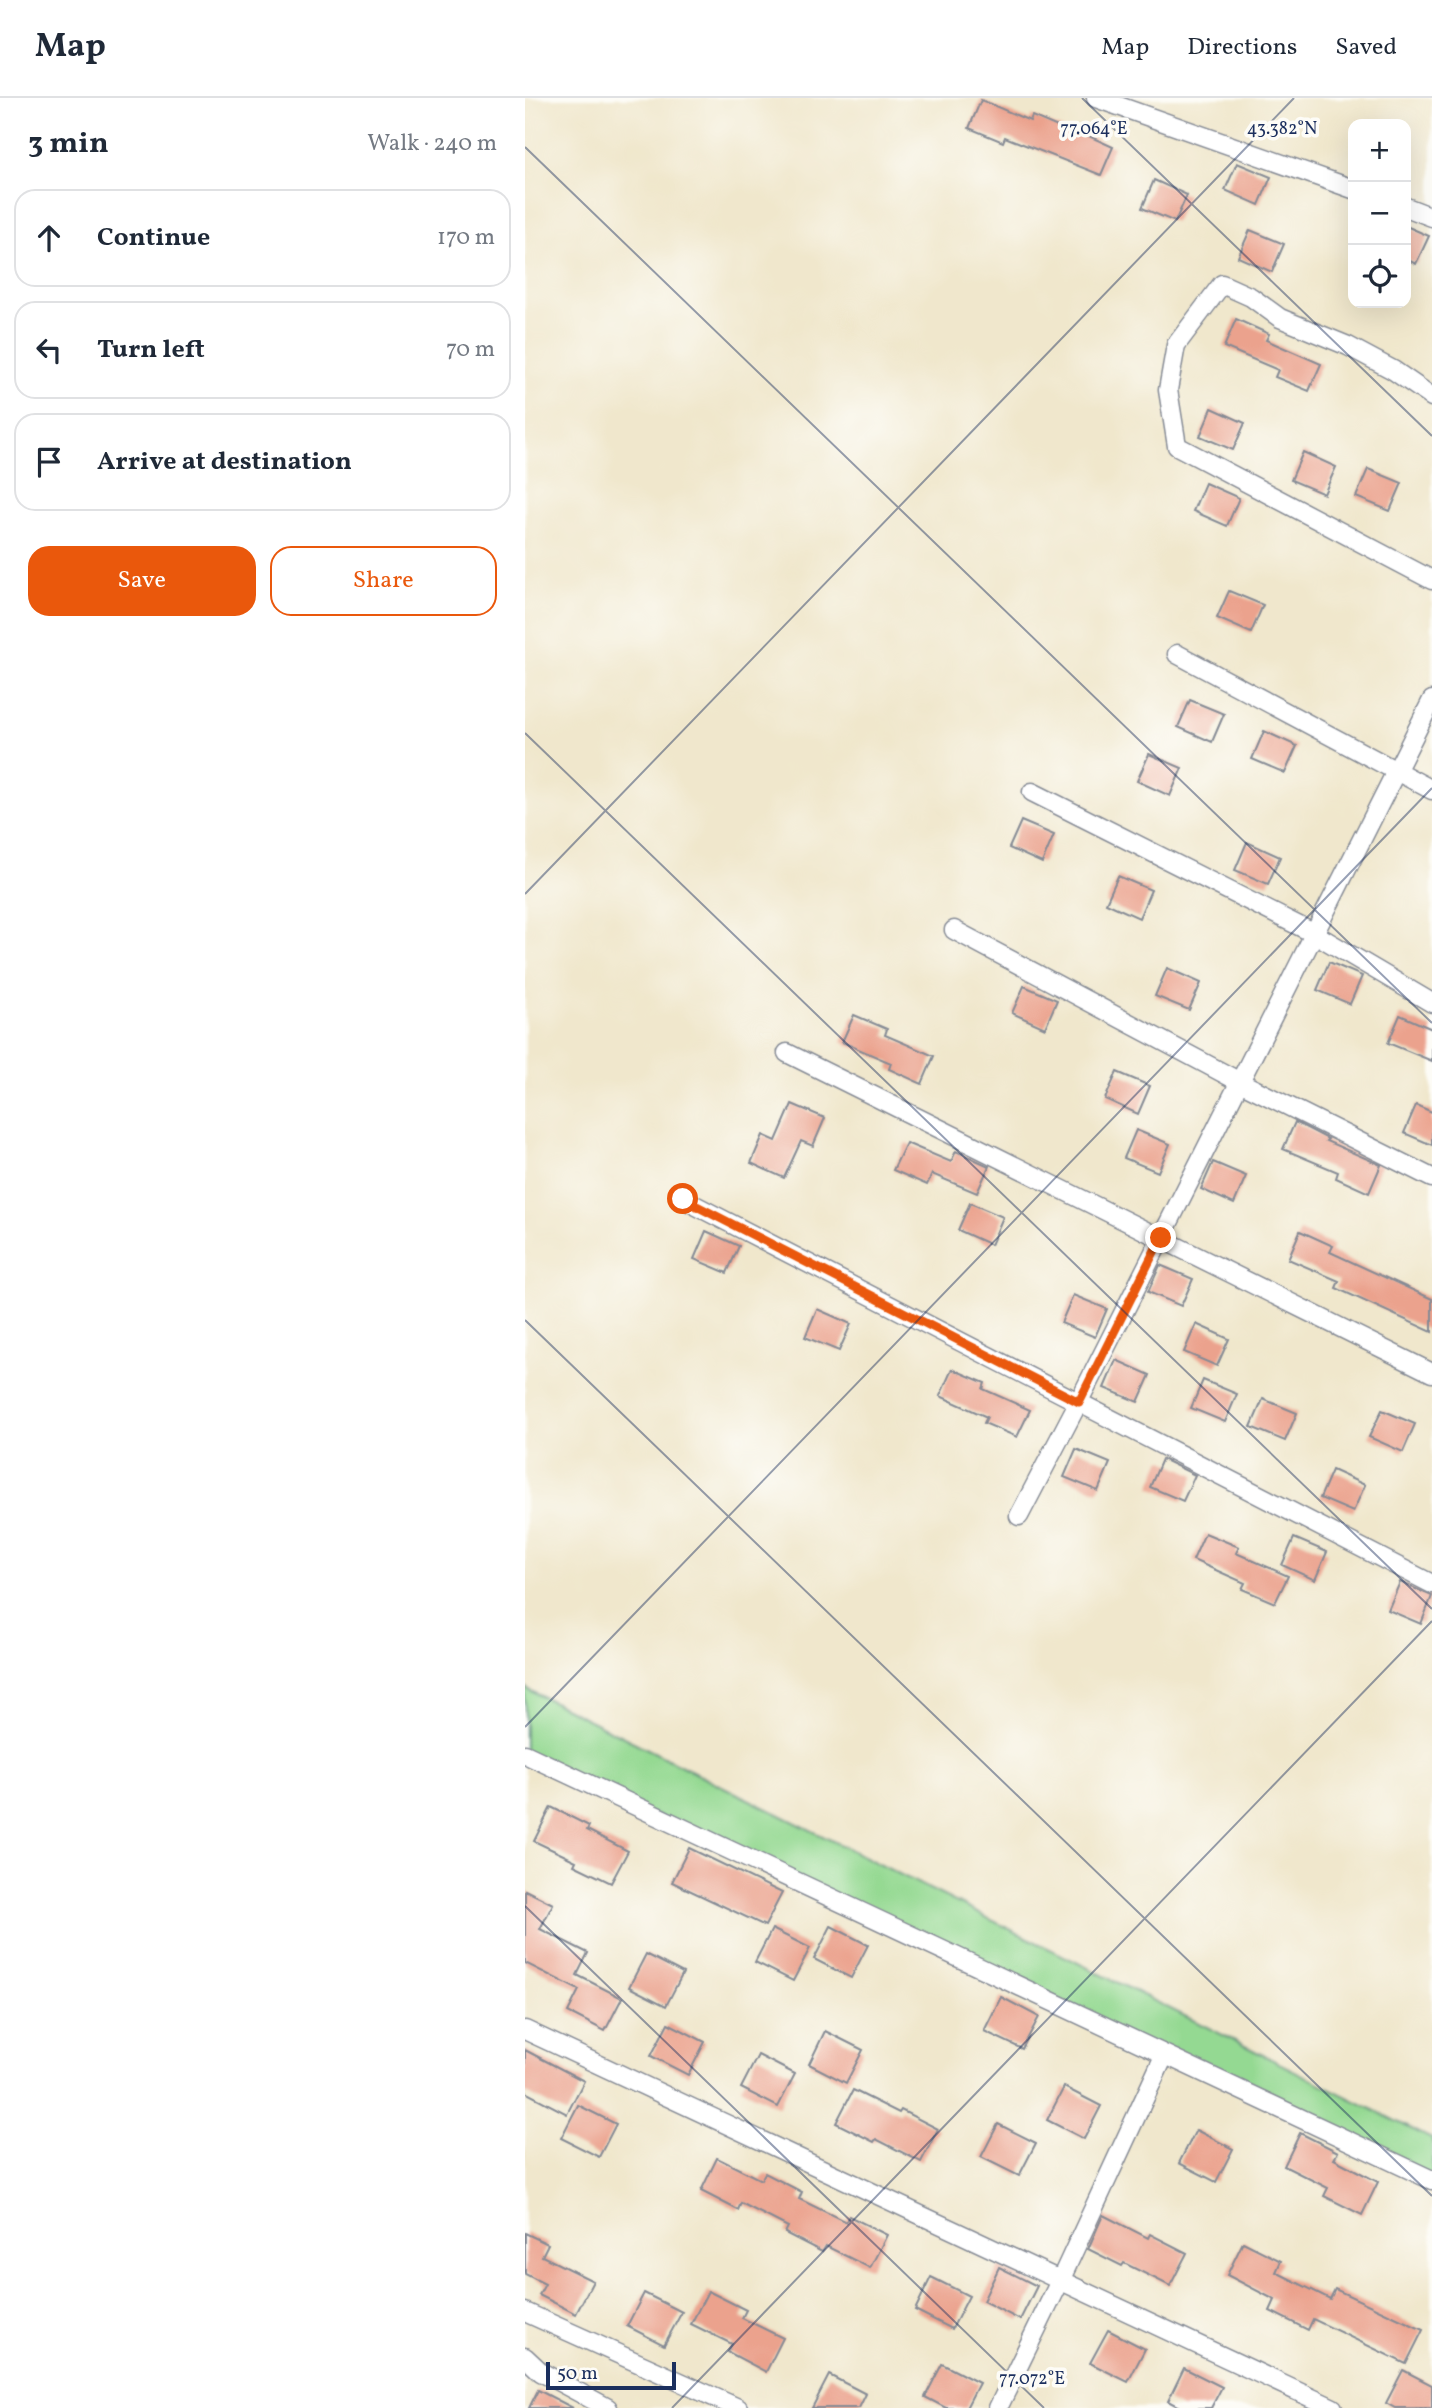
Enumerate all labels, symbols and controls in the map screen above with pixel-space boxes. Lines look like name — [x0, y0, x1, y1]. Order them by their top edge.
text: Map — [35, 25, 106, 71]
text: Map — [1101, 31, 1149, 65]
text: Directions — [1187, 31, 1297, 65]
text: Saved — [1335, 31, 1397, 65]
text: 77.064°E — [1060, 117, 1128, 142]
text: 43.382°N — [1247, 117, 1317, 142]
map controls — [1348, 119, 1411, 308]
button: + — [1348, 119, 1411, 182]
text: 3 min — [28, 123, 109, 165]
text: Walk · 240 m — [367, 128, 497, 160]
button: − — [1348, 182, 1411, 245]
icon: ahead — [30, 219, 68, 257]
text: Continue — [97, 220, 210, 256]
text: 170 m — [437, 222, 495, 254]
button: locate — [1348, 245, 1411, 308]
icon: left — [30, 331, 68, 369]
text: Turn left — [97, 332, 205, 368]
text: 70 m — [446, 334, 495, 366]
icon: arrive — [30, 443, 68, 481]
text: Arrive at destination — [97, 444, 352, 480]
button: Save — [28, 546, 256, 616]
button: Share — [270, 546, 497, 616]
route start — [667, 1183, 698, 1214]
route end — [1145, 1222, 1176, 1253]
scale bar — [546, 2359, 675, 2391]
text: 50 m — [557, 2361, 598, 2387]
text: 77.072°E — [999, 2367, 1065, 2392]

